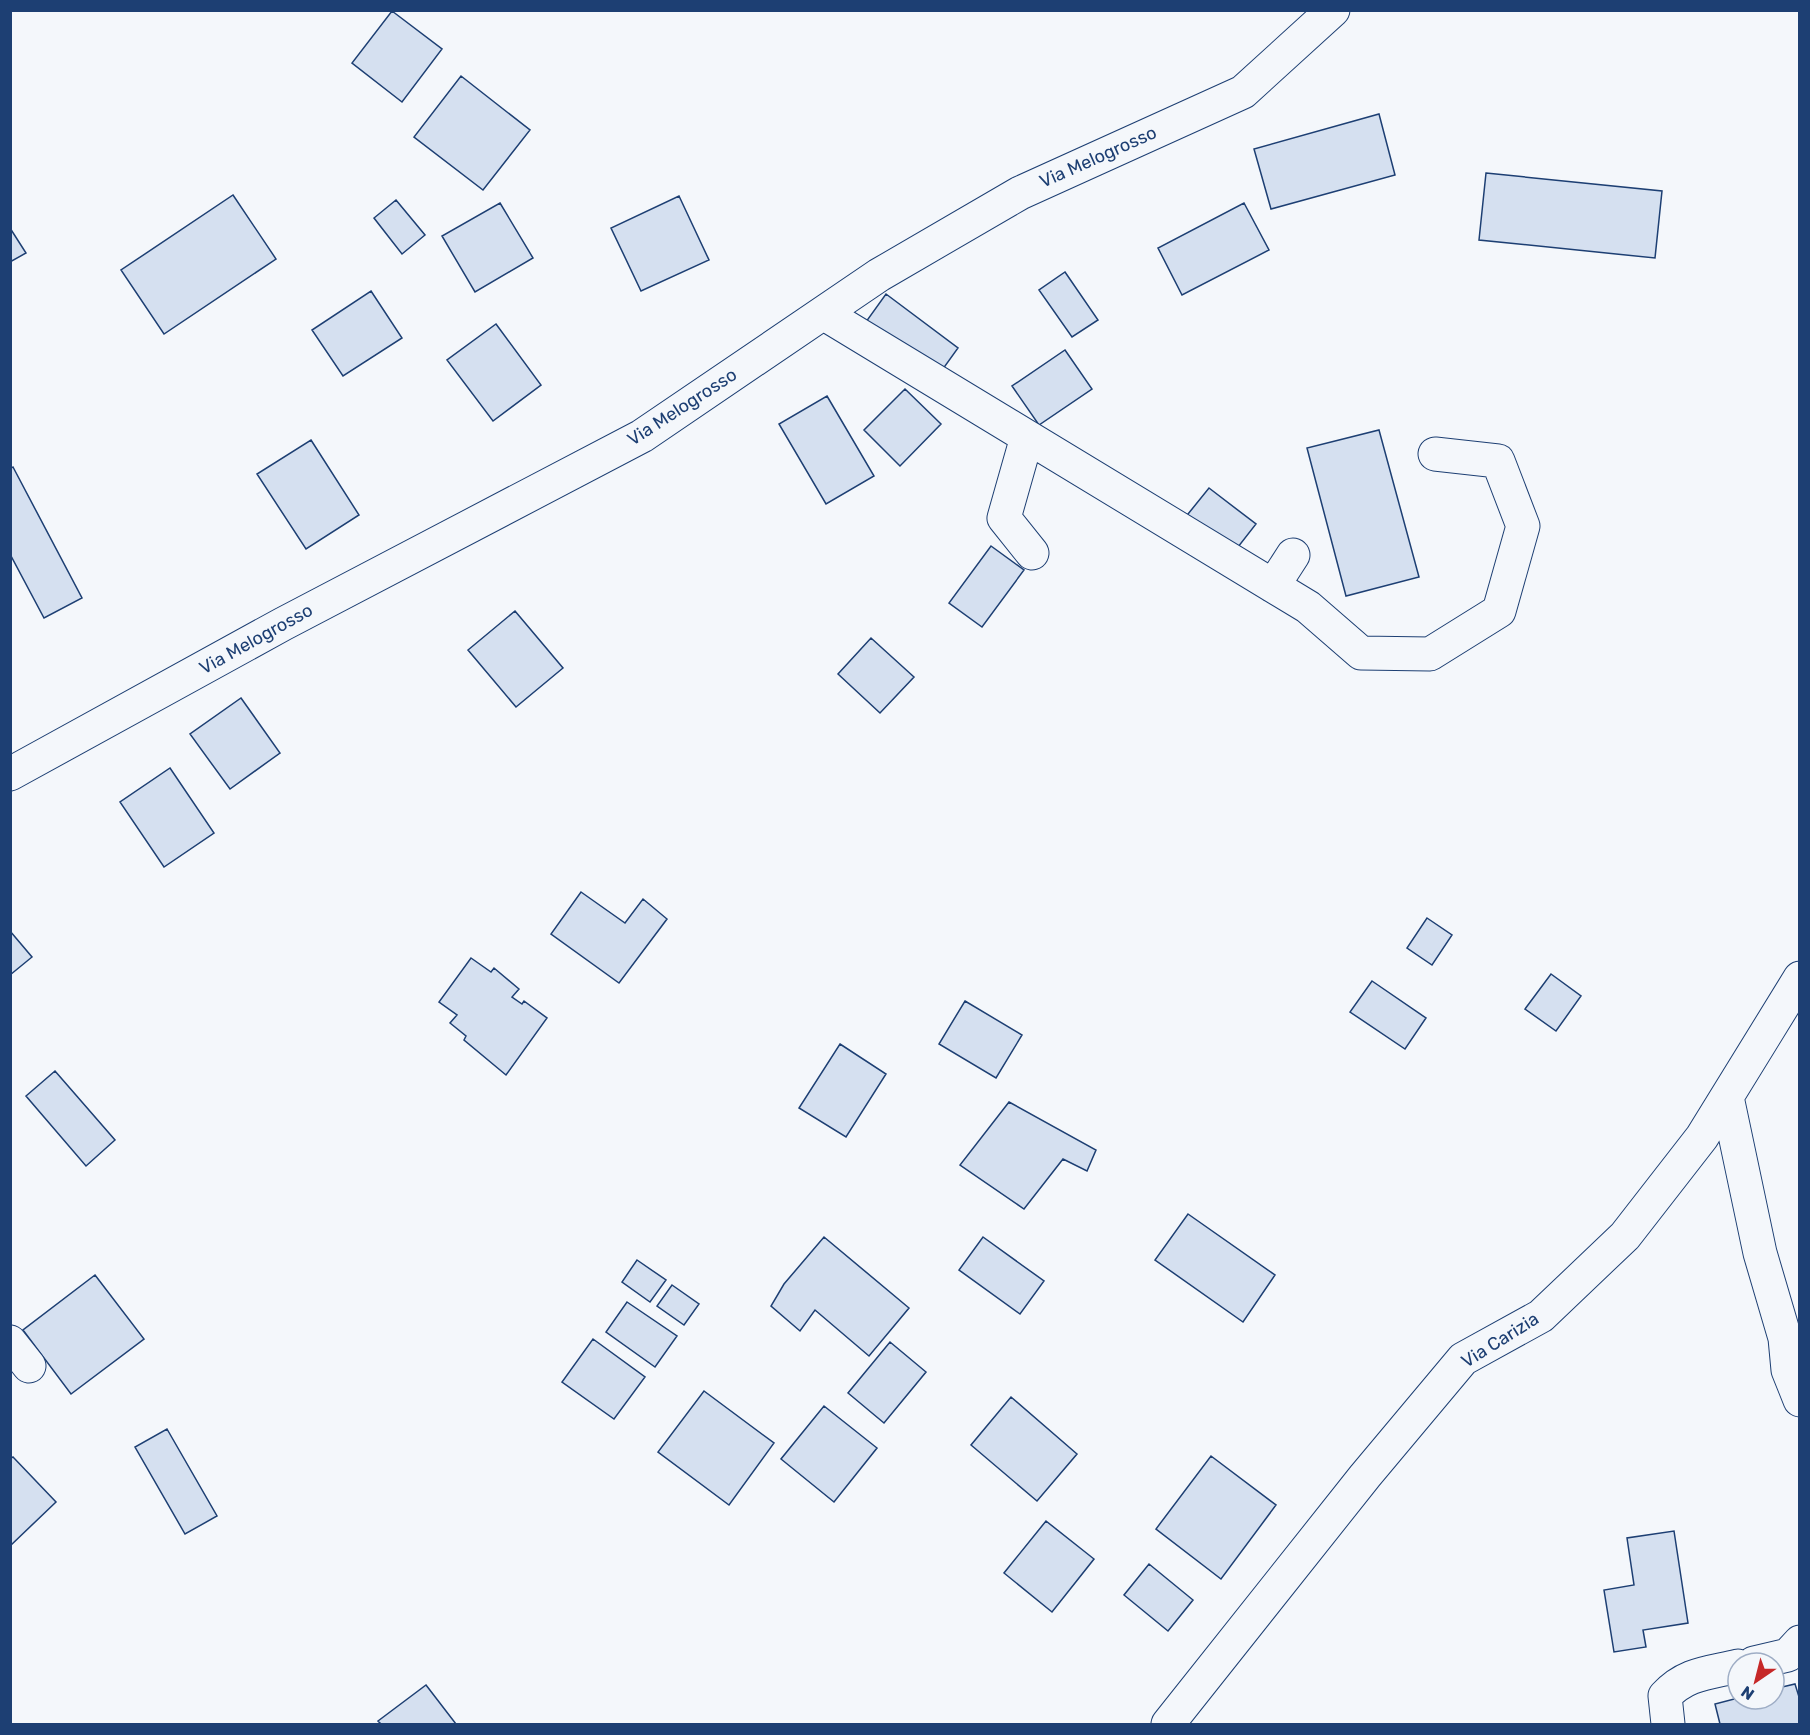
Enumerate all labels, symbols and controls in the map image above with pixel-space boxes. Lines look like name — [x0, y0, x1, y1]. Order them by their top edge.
street label: Via Melogrosso — [1036, 121, 1160, 193]
street label: Via Melogrosso — [623, 363, 741, 451]
street label: Via Melogrosso — [196, 599, 316, 679]
street label: Via Carizia — [1457, 1308, 1543, 1372]
north arrow — [1726, 1651, 1786, 1711]
text: N — [1738, 1682, 1758, 1704]

